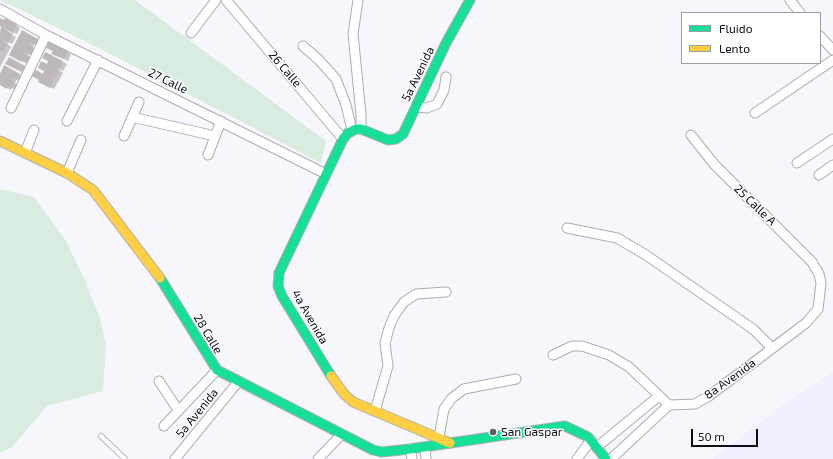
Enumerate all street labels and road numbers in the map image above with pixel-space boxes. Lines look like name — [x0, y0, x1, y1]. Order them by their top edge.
street label: 5a Avenida — [399, 44, 437, 104]
street label: 26 Calle — [266, 48, 304, 90]
street label: 27 Calle — [146, 65, 190, 97]
street label: 25 Calle A — [731, 181, 779, 229]
street label: 4a Avenida — [289, 287, 331, 347]
street label: 28 Calle — [191, 312, 225, 356]
street label: 8a Avenida — [702, 356, 758, 402]
street label: 5a Avenida — [173, 386, 221, 440]

